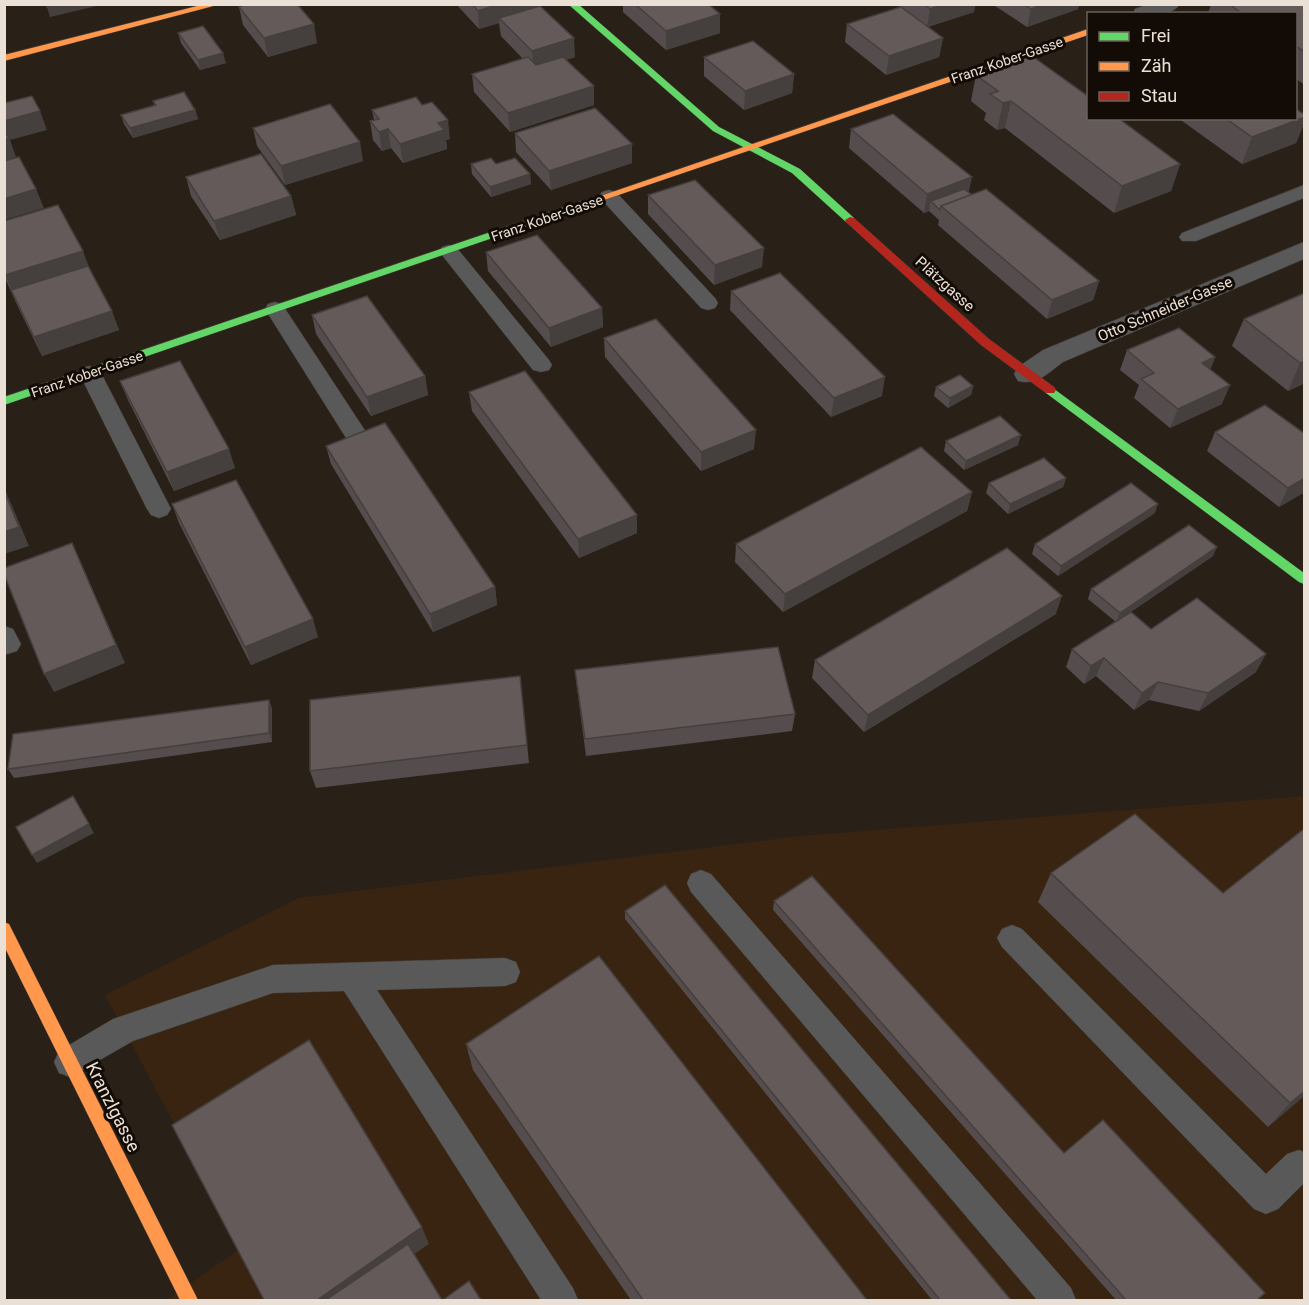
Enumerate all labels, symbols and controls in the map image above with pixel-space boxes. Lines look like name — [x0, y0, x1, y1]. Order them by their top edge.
legend — [1087, 12, 1297, 120]
text: Frei — [1141, 25, 1171, 46]
street label: Franz Kober-Gasse — [949, 33, 1065, 87]
text: Zäh — [1141, 55, 1172, 76]
text: Stau — [1141, 85, 1177, 106]
street label: Franz Kober-Gasse — [489, 191, 605, 245]
street label: Plätzgasse — [912, 253, 978, 315]
street label: Otto Schneider-Gasse — [1095, 272, 1235, 346]
street label: Franz Kober-Gasse — [29, 347, 145, 401]
street label: Kranzlgasse — [82, 1058, 145, 1155]

